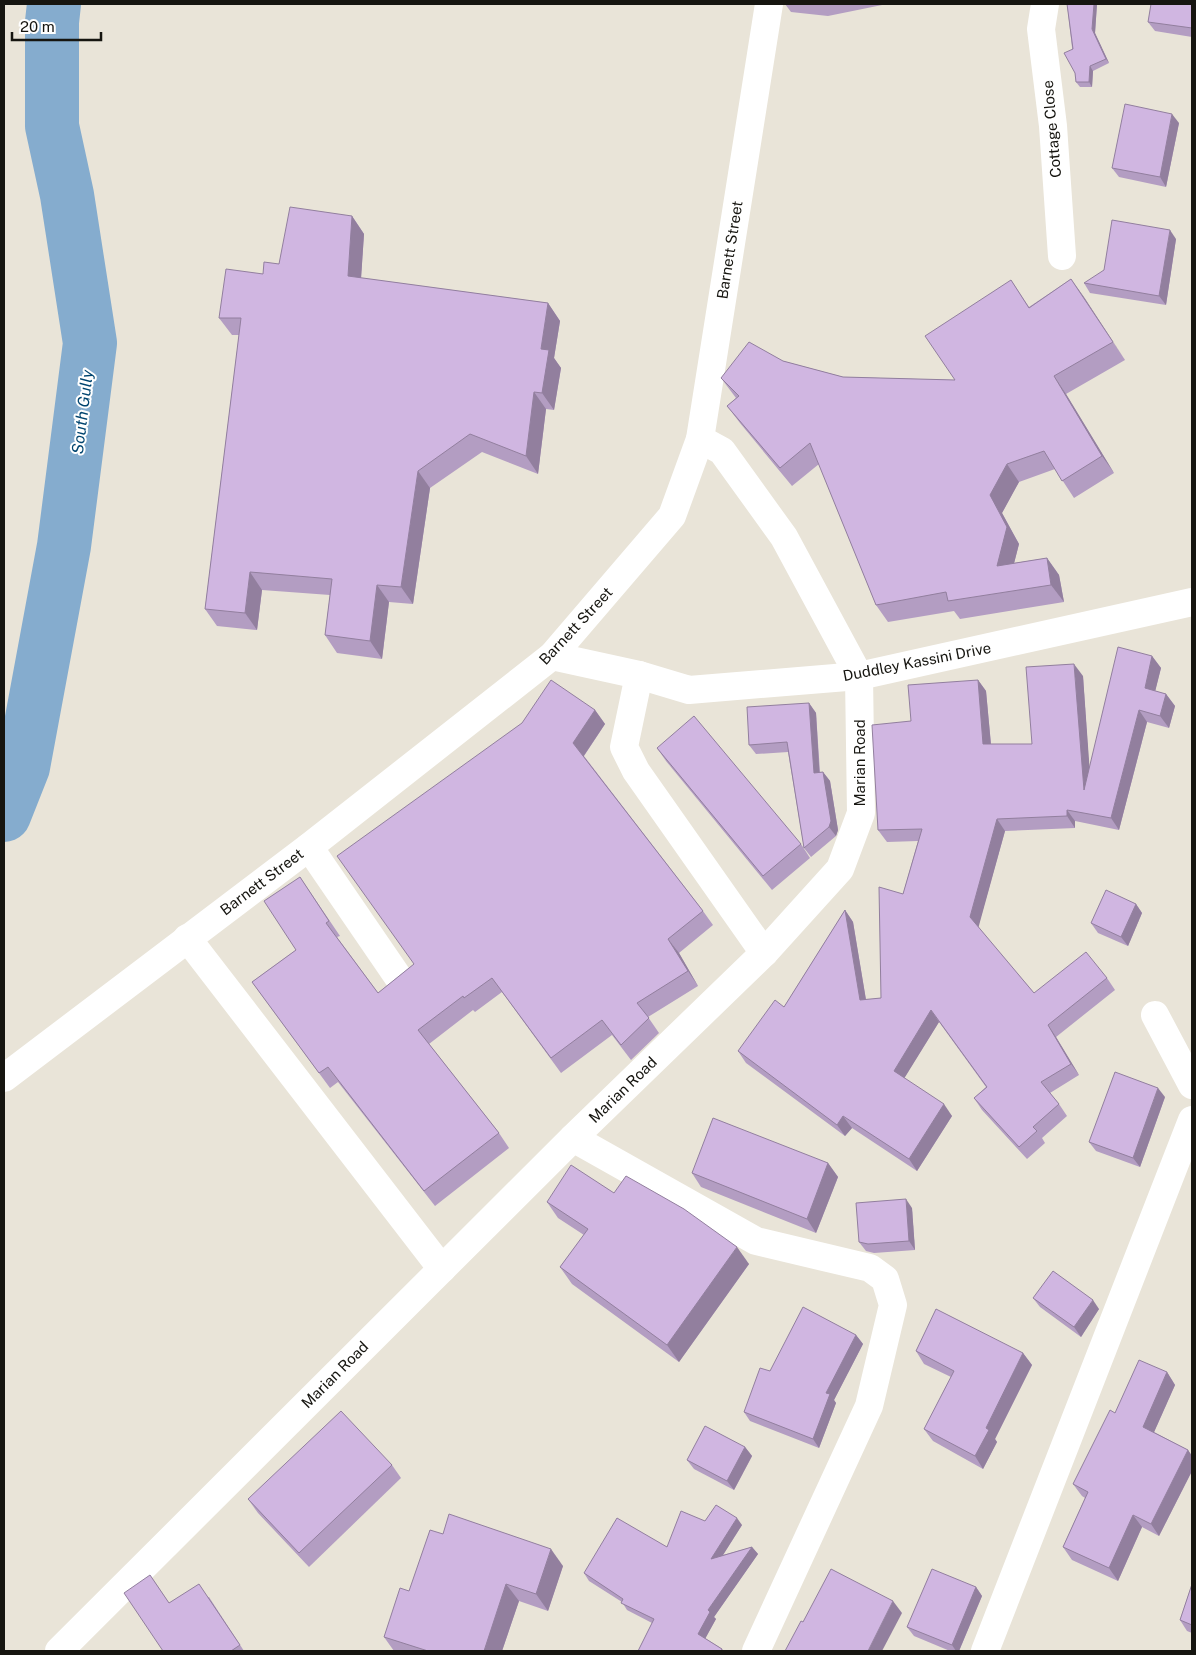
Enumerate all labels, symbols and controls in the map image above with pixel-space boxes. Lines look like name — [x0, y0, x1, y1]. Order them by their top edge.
scale bar — [12, 10, 101, 42]
text: 20 m — [20, 18, 55, 35]
street label: Cottage Close — [1039, 80, 1064, 178]
street label: Barnett Street — [713, 199, 746, 300]
water label: South Gully — [68, 368, 97, 455]
street label: Barnett Street — [536, 583, 616, 668]
street label: Duddley Kassini Drive — [841, 639, 992, 684]
street label: Marian Road — [851, 719, 868, 807]
street label: Barnett Street — [217, 845, 307, 918]
street label: Marian Road — [585, 1053, 660, 1126]
street label: Marian Road — [298, 1338, 371, 1411]

